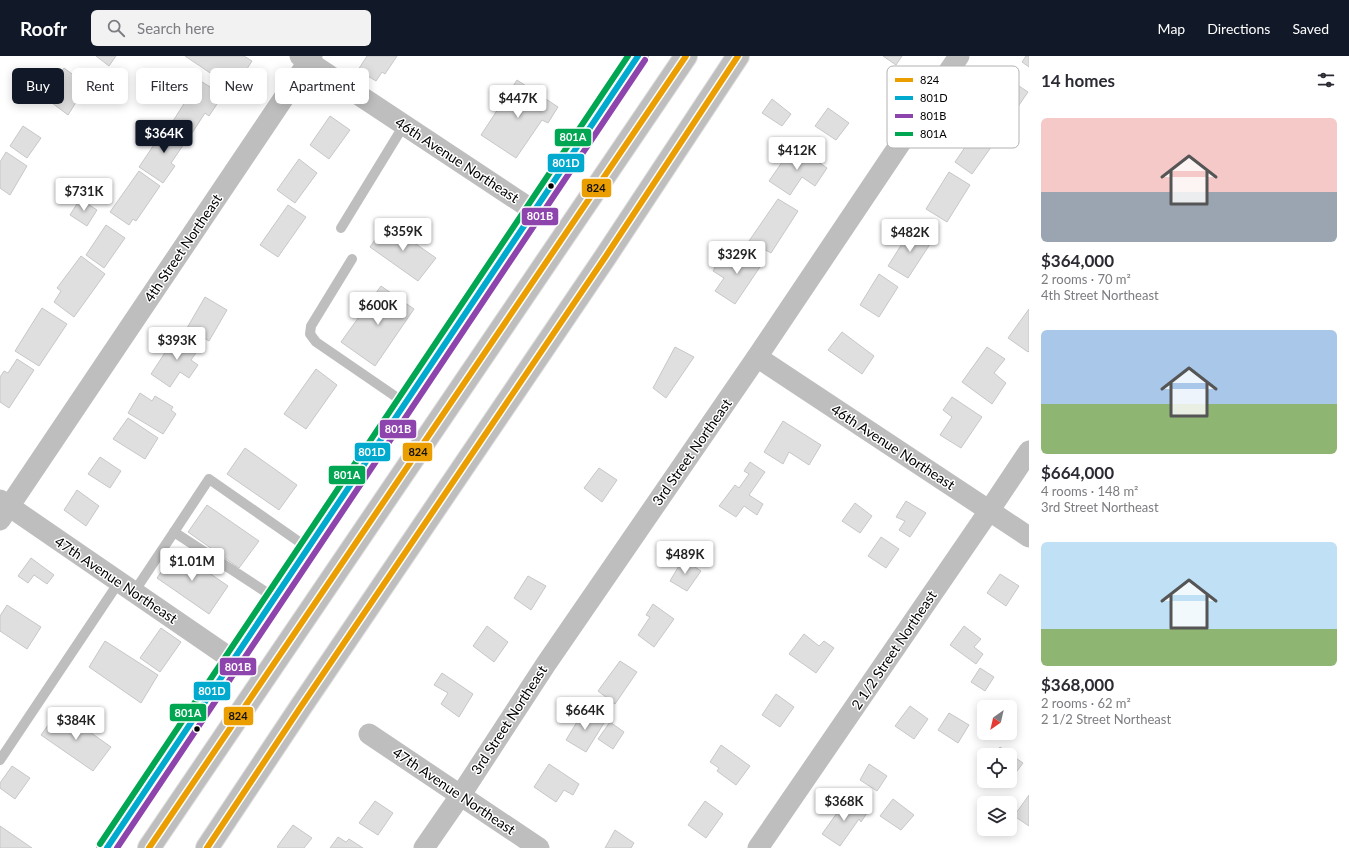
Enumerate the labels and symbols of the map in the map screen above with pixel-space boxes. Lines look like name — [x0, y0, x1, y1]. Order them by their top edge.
legend — [887, 66, 1019, 148]
text: 824 — [920, 73, 940, 86]
pin: $447K — [490, 85, 546, 119]
text: 801D — [920, 91, 948, 104]
text: 801B — [920, 109, 946, 122]
street label: 46th Avenue Northeast — [392, 113, 522, 206]
pin: $364K — [136, 120, 192, 154]
text: 801A — [920, 127, 947, 140]
line badge: 801A — [554, 128, 592, 147]
text: 801A — [560, 130, 587, 143]
pin: $412K — [769, 137, 825, 171]
line badge: 801D — [547, 153, 585, 173]
text: 801D — [552, 156, 580, 169]
pin: $731K — [56, 178, 112, 212]
line badge: 824 — [581, 178, 612, 198]
unlabelled marker — [546, 181, 556, 191]
text: 824 — [586, 181, 606, 194]
street label: 4th Street Northeast — [140, 190, 225, 305]
line badge: 801B — [521, 207, 559, 226]
text: 801B — [527, 209, 553, 222]
pin: $359K — [375, 218, 431, 252]
pin: $482K — [882, 219, 938, 253]
pin: $329K — [709, 241, 765, 275]
pin: $600K — [350, 292, 406, 326]
pin: $393K — [149, 327, 205, 361]
street label: 3rd Street Northeast — [648, 395, 735, 508]
street label: 46th Avenue Northeast — [828, 400, 958, 493]
line badge: 801B — [379, 419, 417, 439]
text: 801B — [385, 422, 411, 435]
line badge: 801D — [354, 442, 391, 462]
line badge: 824 — [402, 442, 433, 462]
text: 801D — [358, 445, 386, 458]
text: 824 — [408, 445, 428, 458]
line badge: 801A — [328, 465, 366, 485]
text: 801A — [334, 468, 361, 481]
street label: 47th Avenue Northeast — [52, 532, 181, 627]
pin: $489K — [657, 541, 713, 575]
pin: $1.01M — [159, 548, 225, 582]
street label: 2 1/2 Street Northeast — [847, 587, 940, 713]
line badge: 801B — [219, 657, 257, 676]
text: 801B — [225, 660, 251, 673]
street label: 3rd Street Northeast — [467, 662, 550, 777]
line badge: 801D — [193, 681, 231, 701]
text: 801D — [198, 684, 226, 697]
pin: $664K — [557, 697, 613, 731]
north arrow — [977, 700, 1017, 740]
line badge: 801A — [169, 703, 207, 722]
text: 801A — [175, 706, 202, 719]
line badge: 824 — [223, 706, 254, 726]
pin: $384K — [48, 707, 104, 741]
text: 824 — [228, 709, 248, 722]
unlabelled marker — [192, 724, 202, 734]
street label: 47th Avenue Northeast — [390, 743, 519, 838]
pin: $368K — [816, 788, 872, 822]

